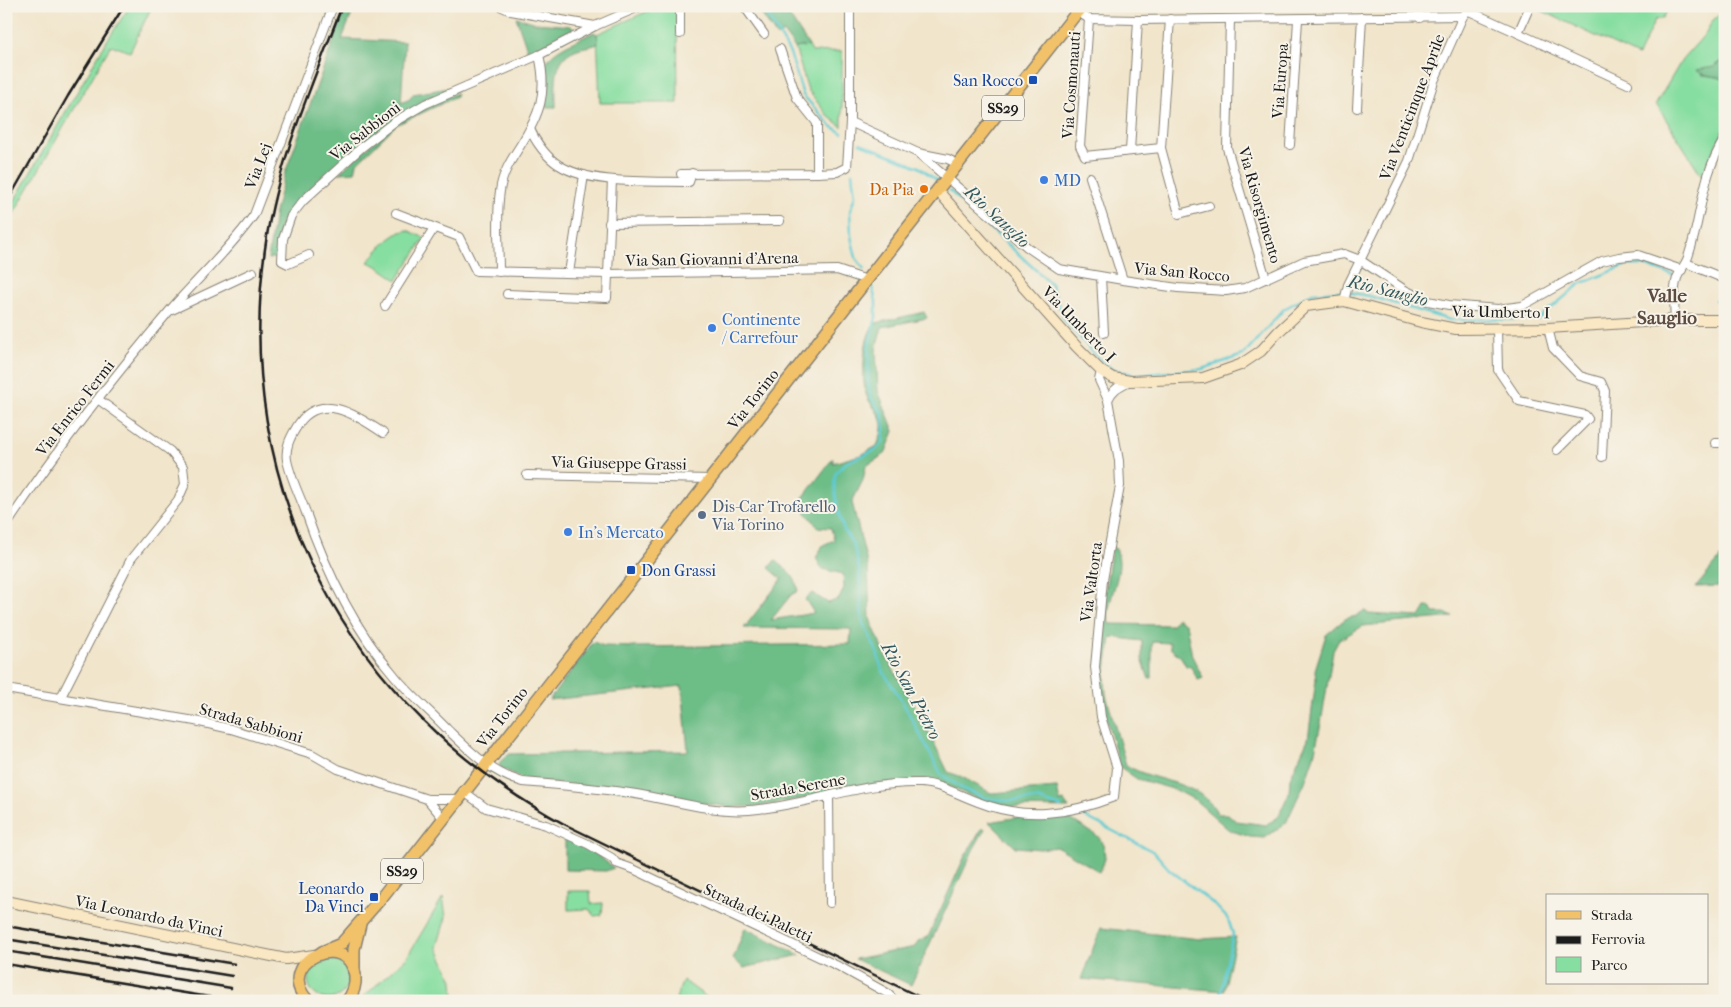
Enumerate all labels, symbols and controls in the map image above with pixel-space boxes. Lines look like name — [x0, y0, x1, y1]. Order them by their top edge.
street label: Via Cosmonauti — [1058, 30, 1084, 141]
street label: Via Venticinque Aprile — [1375, 31, 1449, 184]
street label: Via Europa — [1268, 42, 1292, 120]
place label: San Rocco — [953, 71, 1023, 90]
marker: San Rocco — [1027, 74, 1039, 86]
road number: SS29 — [982, 96, 1024, 120]
street label: Via Sabbioni — [325, 97, 404, 165]
street label: Via Lej — [240, 140, 275, 193]
street label: Via Risorgimento — [1234, 144, 1286, 265]
place label: MD — [1054, 171, 1081, 190]
marker: MD — [1038, 174, 1050, 186]
place label: Da Pia — [869, 180, 915, 199]
water label: Rio Sauglio — [959, 181, 1034, 253]
marker: Da Pia — [918, 183, 930, 195]
street label: Via San Giovanni d'Arena — [624, 248, 799, 270]
street label: Via San Rocco — [1132, 258, 1231, 286]
water label: Rio Sauglio — [1345, 271, 1430, 311]
street label: Via Umberto I — [1037, 281, 1120, 366]
district label: Valle Sauglio — [1637, 285, 1697, 329]
street label: Via Umberto I — [1451, 302, 1550, 322]
place label: Continente / Carrefour — [721, 310, 800, 347]
marker: Continente / Carrefour — [706, 322, 718, 334]
street label: Via Enrico Fermi — [31, 356, 118, 460]
street label: Via Torino — [723, 365, 783, 434]
street label: Via Giuseppe Grassi — [550, 452, 687, 474]
place label: Dis-Car Trofarello Via Torino — [711, 497, 836, 534]
marker: Dis-Car Trofarello Via Torino — [696, 509, 708, 521]
place label: In's Mercato — [578, 523, 664, 542]
marker: In's Mercato — [562, 526, 574, 538]
street label: Via Valtorta — [1076, 540, 1106, 624]
place label: Don Grassi — [641, 561, 716, 580]
marker: Don Grassi — [625, 564, 637, 576]
water label: Rio San Pietro — [876, 638, 945, 743]
street label: Via Torino — [472, 683, 532, 752]
street label: Strada Sabbioni — [197, 699, 305, 747]
street label: Strada Serene — [749, 769, 847, 805]
road number: SS29 — [381, 858, 423, 884]
place label: Leonardo Da Vinci — [298, 879, 364, 916]
street label: Strada dei Paletti — [701, 880, 816, 947]
street label: Via Leonardo da Vinci — [72, 891, 225, 941]
marker: Leonardo Da Vinci — [368, 891, 380, 903]
legend — [1546, 894, 1708, 984]
text: Strada — [1591, 906, 1634, 924]
text: Ferrovia — [1591, 930, 1646, 948]
text: Parco — [1591, 956, 1628, 974]

